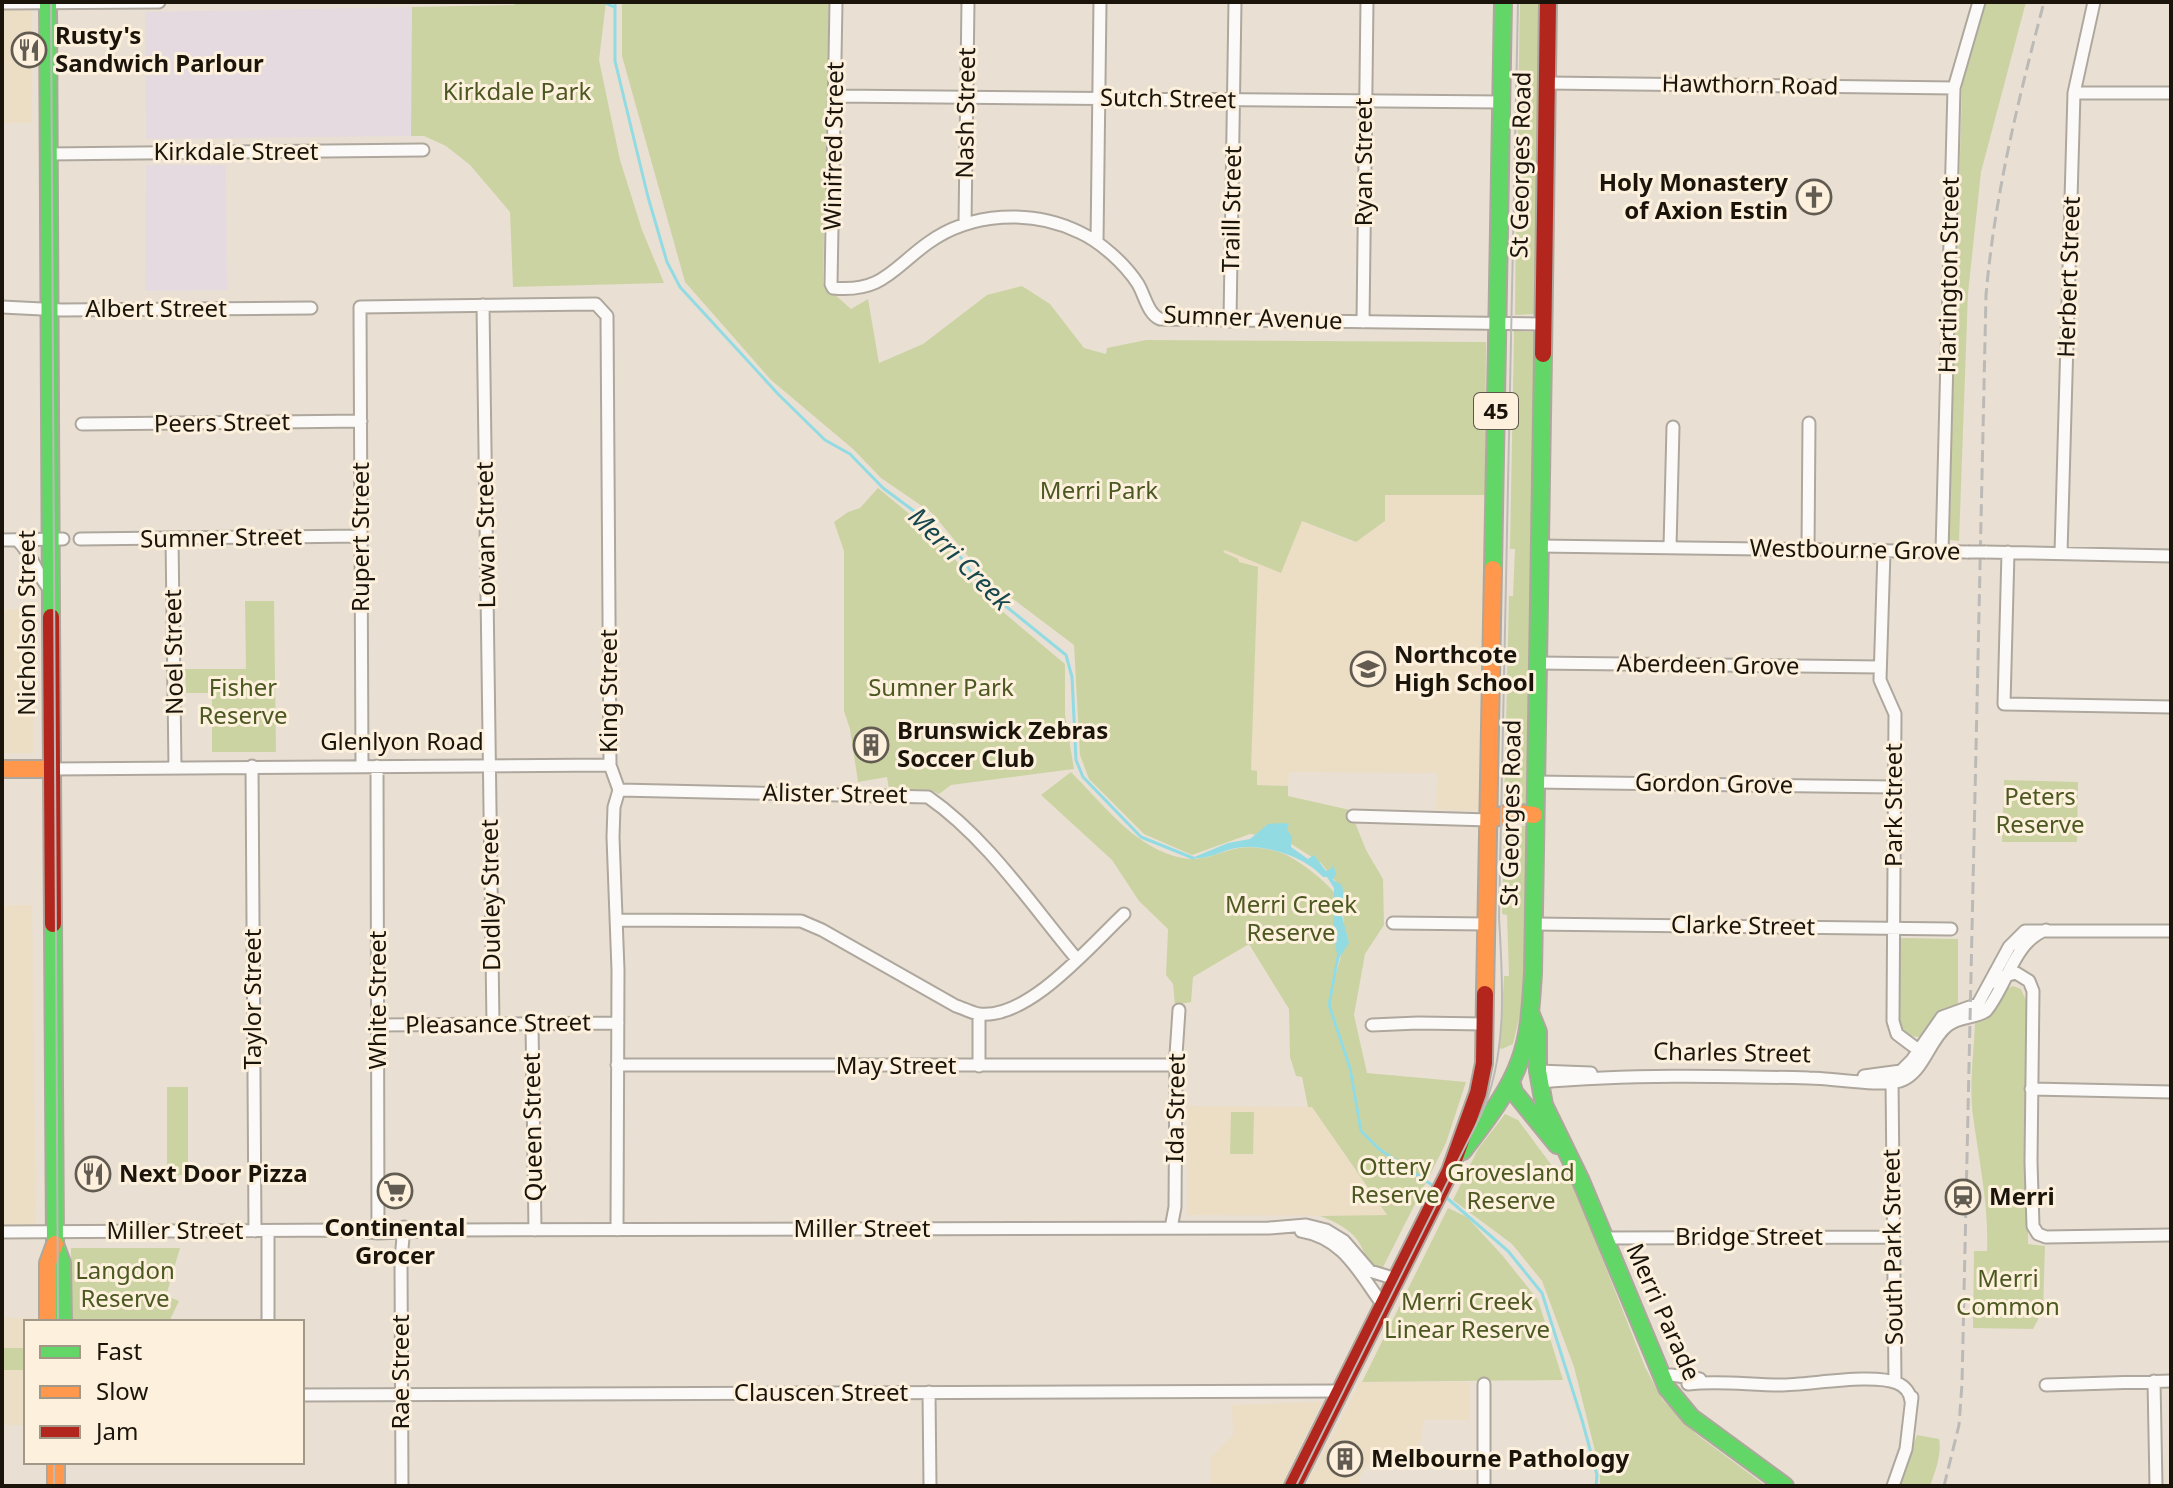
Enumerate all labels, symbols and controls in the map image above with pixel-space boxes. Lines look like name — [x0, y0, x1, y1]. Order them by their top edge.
place label: Rusty's Sandwich Parlour — [55, 18, 264, 79]
restaurant icon: Rusty's Sandwich Parlour — [10, 31, 48, 69]
street label: Nash Street — [947, 47, 982, 179]
street label: Winifred Street — [815, 61, 850, 231]
street label: Hawthorn Road — [1661, 65, 1839, 102]
street label: St Georges Road — [1501, 71, 1538, 259]
park label: Kirkdale Park — [443, 74, 592, 107]
street label: Sutch Street — [1100, 80, 1237, 115]
street label: Ryan Street — [1346, 97, 1379, 226]
street label: Kirkdale Street — [154, 134, 319, 167]
street label: Traill Street — [1213, 145, 1248, 273]
place label: Holy Monastery of Axion Estin — [1599, 165, 1788, 226]
street label: Hartington Street — [1929, 176, 1966, 374]
church icon: Holy Monastery of Axion Estin — [1795, 178, 1833, 216]
street label: Herbert Street — [2048, 195, 2087, 358]
street label: Albert Street — [85, 291, 227, 324]
street label: Sumner Avenue — [1163, 297, 1343, 336]
road number: 45 — [1474, 393, 1518, 429]
street label: Peers Street — [154, 404, 291, 439]
street label: Lowan Street — [467, 461, 502, 609]
street label: Rupert Street — [343, 462, 376, 612]
park label: Merri Park — [1040, 473, 1158, 506]
water label: Merri Creek — [901, 499, 1021, 619]
street label: Sumner Street — [140, 519, 303, 554]
street label: Nicholson Street — [9, 530, 42, 716]
street label: Westbourne Grove — [1749, 530, 1961, 567]
street label: Noel Street — [155, 589, 190, 715]
street label: King Street — [591, 629, 624, 753]
place label: Northcote High School — [1394, 637, 1535, 698]
street label: Aberdeen Grove — [1616, 645, 1800, 682]
school or university icon: Northcote High School — [1349, 650, 1387, 688]
park label: Fisher Reserve — [198, 670, 288, 731]
park label: Sumner Park — [868, 670, 1014, 703]
place label: Brunswick Zebras Soccer Club — [897, 713, 1108, 774]
street label: St Georges Road — [1491, 719, 1528, 907]
street label: Glenlyon Road — [320, 724, 484, 757]
building icon: Brunswick Zebras Soccer Club — [852, 726, 890, 764]
street label: Park Street — [1876, 743, 1909, 867]
street label: Gordon Grove — [1635, 765, 1794, 800]
street label: Alister Street — [762, 775, 908, 810]
park label: Peters Reserve — [1995, 779, 2085, 840]
street label: Dudley Street — [472, 818, 507, 971]
park label: Merri Creek Reserve — [1225, 887, 1357, 948]
street label: Clarke Street — [1671, 907, 1816, 942]
street label: Taylor Street — [235, 928, 268, 1070]
street label: White Street — [360, 930, 393, 1069]
street label: Pleasance Street — [405, 1004, 591, 1041]
street label: Charles Street — [1653, 1034, 1812, 1069]
street label: May Street — [836, 1048, 957, 1081]
street label: Queen Street — [514, 1052, 549, 1202]
street label: Ida Street — [1157, 1053, 1192, 1163]
street label: South Park Street — [1873, 1148, 1910, 1345]
park label: Ottery Reserve — [1350, 1149, 1440, 1210]
restaurant icon: Next Door Pizza — [74, 1155, 112, 1193]
park label: Grovesland Reserve — [1447, 1155, 1575, 1216]
place label: Next Door Pizza — [119, 1156, 308, 1189]
supermarket icon: Continental Grocer — [376, 1172, 414, 1210]
station icon: Merri — [1944, 1178, 1982, 1216]
place label: Merri — [1989, 1179, 2055, 1212]
place label: Continental Grocer — [324, 1210, 466, 1271]
street label: Miller Street — [793, 1211, 931, 1244]
street label: Miller Street — [106, 1213, 244, 1246]
street label: Bridge Street — [1675, 1219, 1823, 1252]
street label: Merri Parade — [1619, 1238, 1709, 1385]
park label: Langdon Reserve — [75, 1253, 175, 1314]
park label: Merri Common — [1956, 1261, 2060, 1322]
park label: Merri Creek Linear Reserve — [1384, 1284, 1550, 1345]
street label: Rae Street — [383, 1314, 416, 1430]
legend — [24, 1320, 304, 1464]
text: Fast — [96, 1334, 142, 1367]
text: Slow — [96, 1374, 148, 1407]
street label: Clauscen Street — [734, 1375, 908, 1408]
text: Jam — [94, 1414, 138, 1447]
building icon: Melbourne Pathology — [1326, 1440, 1364, 1478]
place label: Melbourne Pathology — [1371, 1441, 1629, 1474]

